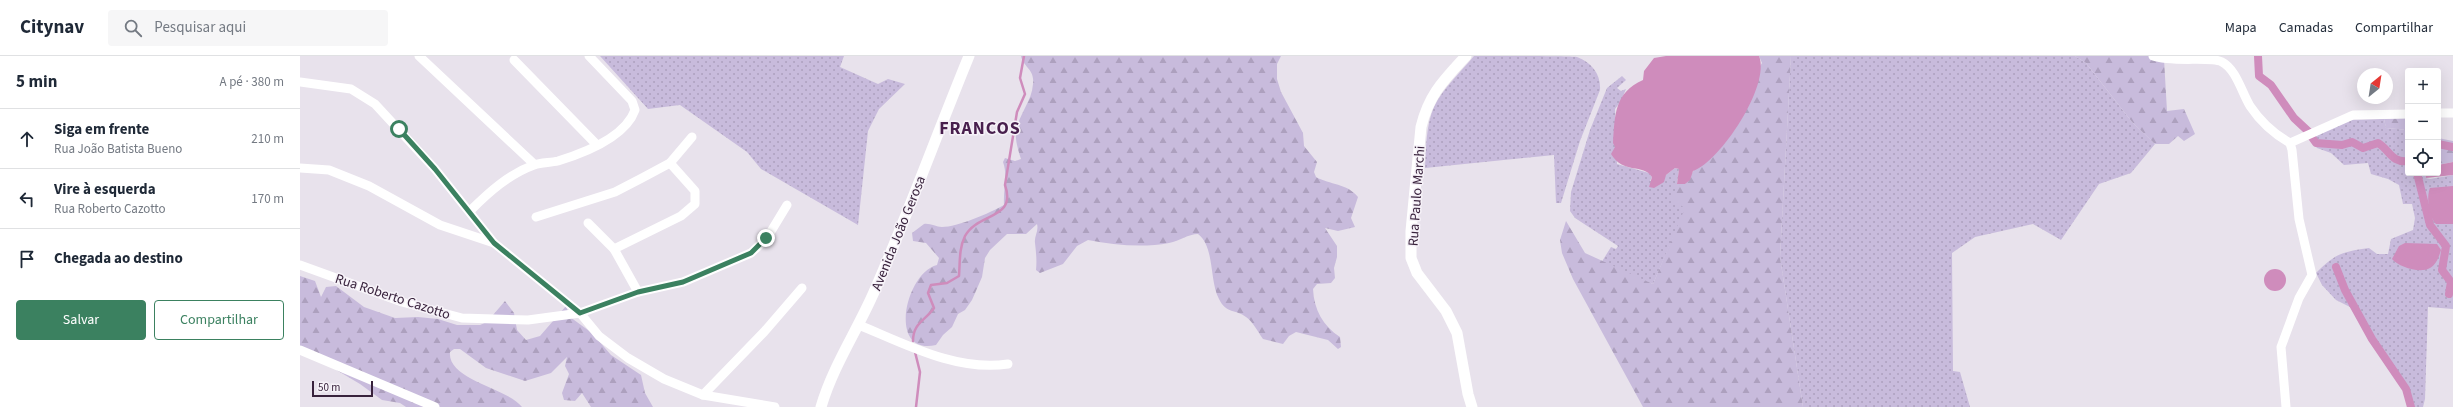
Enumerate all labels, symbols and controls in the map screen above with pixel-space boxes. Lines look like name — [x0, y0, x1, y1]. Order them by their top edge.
search box — [108, 10, 388, 46]
text: Citynav — [20, 14, 84, 41]
icon: search — [122, 17, 144, 39]
text: Pesquisar aqui — [154, 17, 246, 38]
text: Mapa — [2225, 18, 2257, 38]
text: Camadas — [2279, 18, 2333, 38]
text: Compartilhar — [2355, 18, 2433, 38]
north arrow — [2357, 68, 2393, 104]
map controls — [2405, 68, 2441, 176]
button: + — [2405, 68, 2441, 104]
text: 5 min — [16, 70, 57, 94]
text: A pé · 380 m — [219, 73, 284, 91]
button: − — [2405, 104, 2441, 140]
district label: FRANCOS — [939, 116, 1021, 141]
text: Siga em frente — [54, 119, 149, 140]
route start — [390, 120, 408, 138]
icon: ahead — [16, 128, 38, 150]
text: 210 m — [251, 130, 284, 148]
text: Rua João Batista Bueno — [54, 140, 182, 158]
button: locate — [2405, 140, 2441, 176]
street label: Rua Paulo Marchi — [1404, 145, 1430, 247]
street label: Avenida João Gerosa — [867, 173, 931, 294]
text: Vire à esquerda — [54, 179, 156, 200]
icon: left — [16, 188, 38, 210]
text: 170 m — [251, 190, 284, 208]
text: Rua Roberto Cazotto — [54, 200, 166, 218]
route end — [757, 229, 775, 247]
icon: arrive — [16, 248, 38, 270]
text: Chegada ao destino — [54, 248, 183, 269]
street label: Rua Roberto Cazotto — [332, 269, 453, 325]
button: Salvar — [16, 300, 146, 340]
button: Compartilhar — [154, 300, 284, 340]
scale bar — [312, 379, 373, 398]
text: 50 m — [318, 380, 340, 395]

